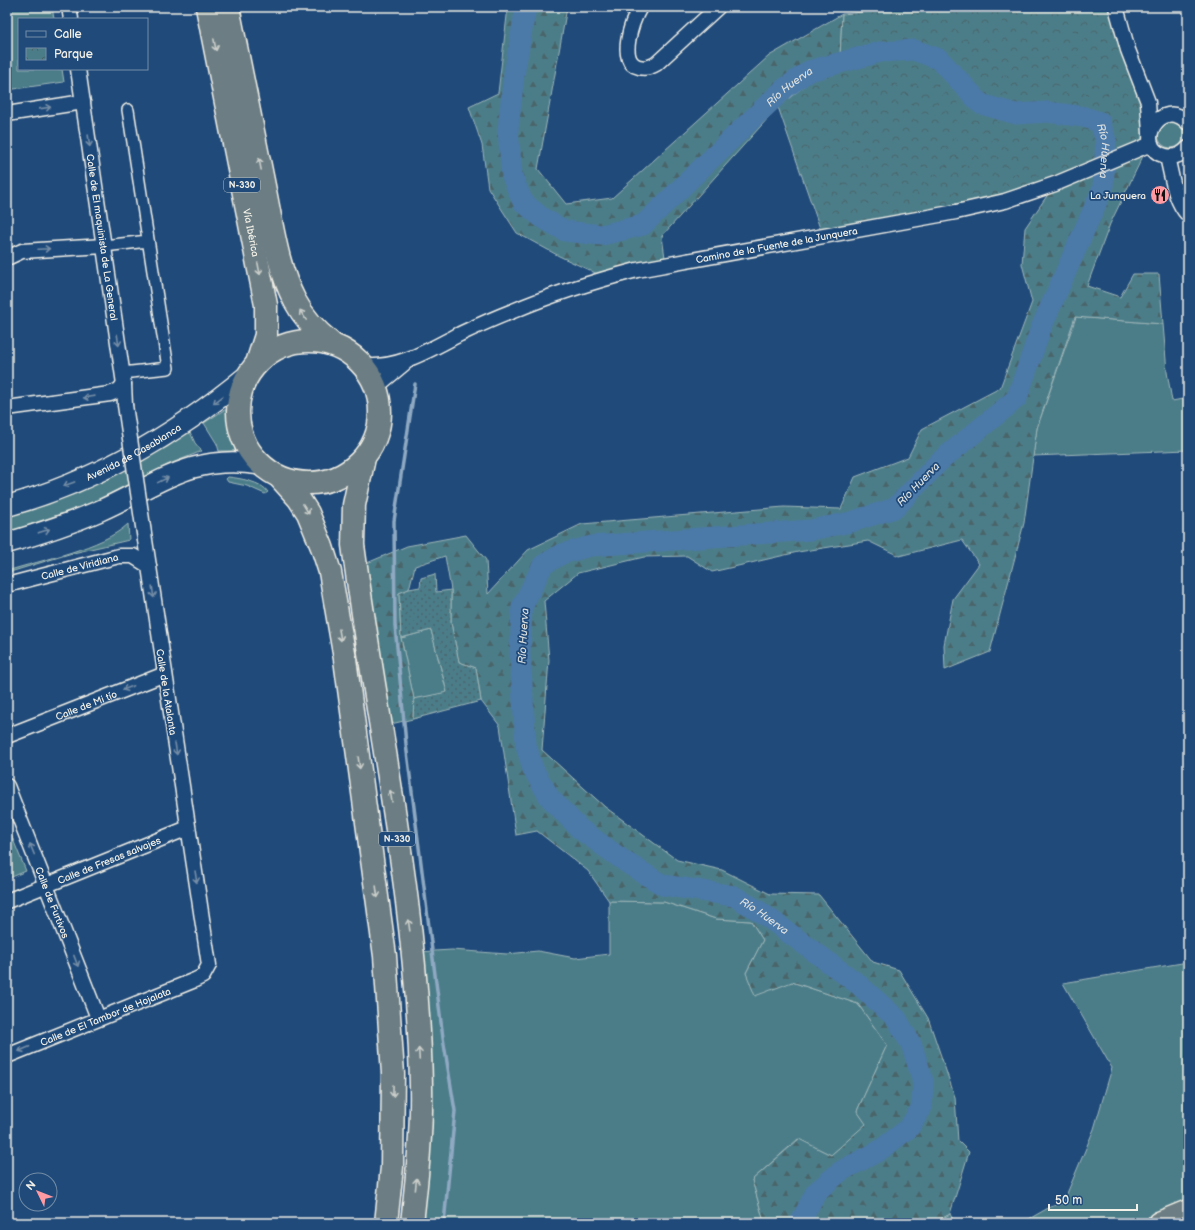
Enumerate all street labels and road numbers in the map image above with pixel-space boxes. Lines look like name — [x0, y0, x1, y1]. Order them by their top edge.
street label: Calle de El maquinista de La General — [83, 153, 120, 321]
road number: N-330 — [224, 178, 260, 192]
street label: Vía Ibérica — [240, 208, 261, 258]
street label: Camino de la Fuente de la Junquera — [695, 225, 859, 266]
street label: Avenida de Casablanca — [85, 421, 184, 484]
street label: Calle de Viridiana — [40, 551, 120, 583]
street label: Calle de la Atalanta — [153, 648, 179, 736]
street label: Calle de Mi tío — [54, 688, 119, 723]
road number: N-330 — [379, 832, 415, 846]
street label: Calle de Fresas salvajes — [56, 835, 163, 887]
street label: Calle de Furtivos — [32, 865, 71, 940]
street label: Calle de El Tambor de Hojalata — [39, 985, 173, 1049]

